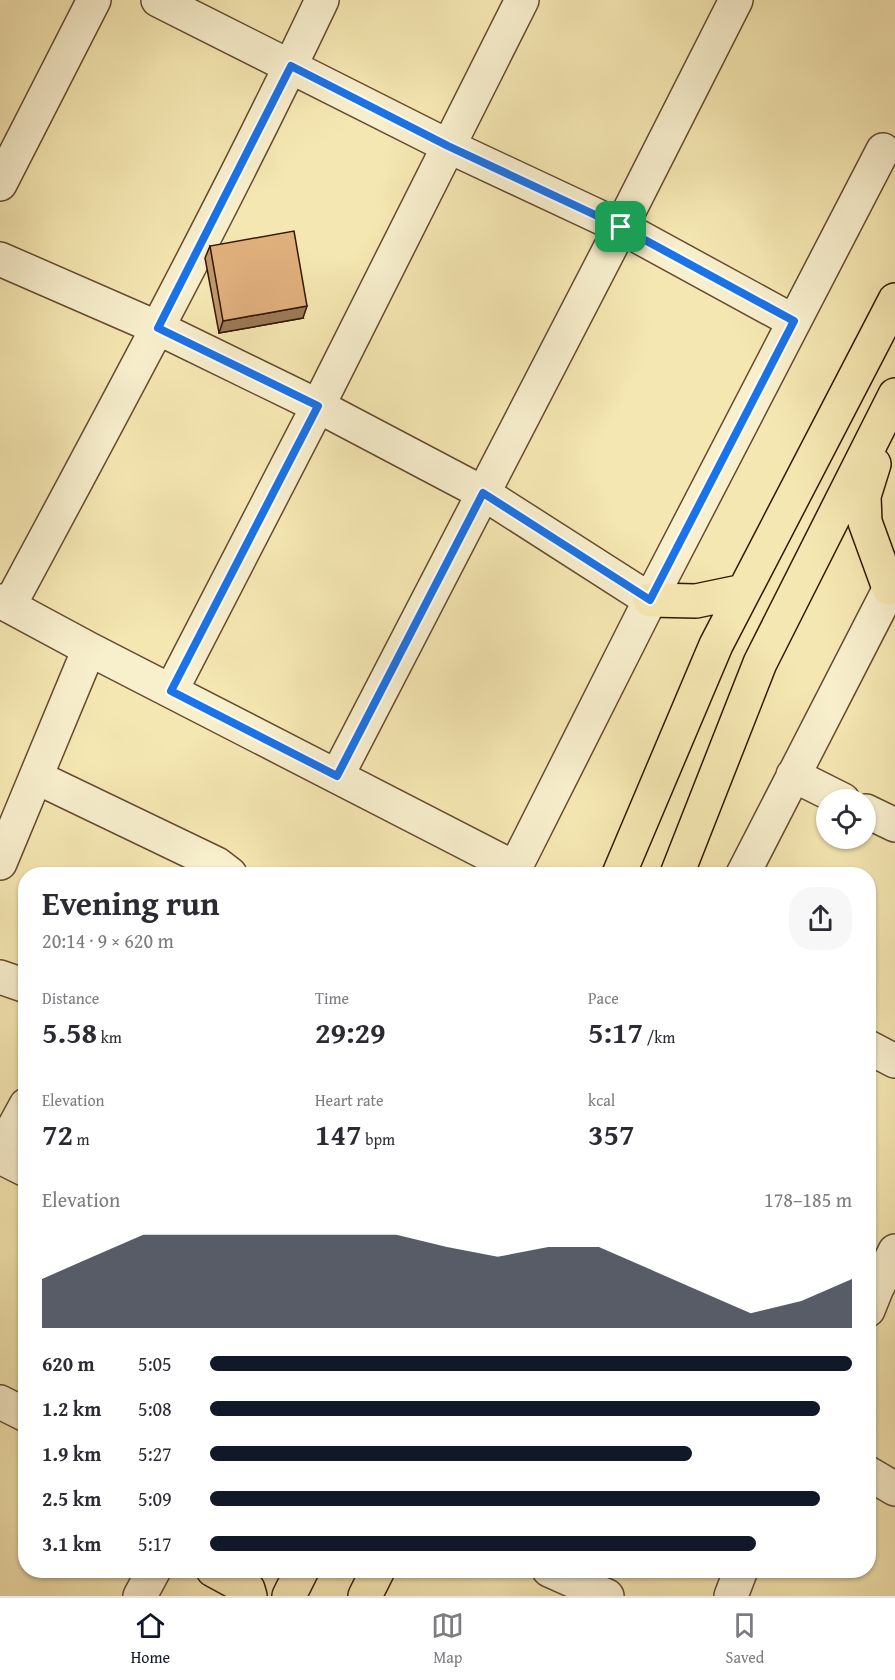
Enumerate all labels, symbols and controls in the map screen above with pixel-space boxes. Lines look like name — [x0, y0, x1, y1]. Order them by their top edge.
pin — [595, 201, 646, 252]
icon: arrive — [604, 210, 637, 243]
map controls — [816, 789, 876, 849]
button: locate — [816, 789, 876, 849]
text: Evening run — [42, 879, 219, 927]
button: share — [789, 887, 852, 950]
text: 20:14 · 9 × 620 m — [42, 926, 174, 955]
text: Distance — [42, 986, 99, 1010]
text: Time — [315, 986, 349, 1010]
text: Pace — [588, 986, 619, 1010]
text: 5.58 — [42, 1010, 97, 1054]
text: 29:29 — [315, 1010, 386, 1054]
text: 5:17 — [588, 1010, 643, 1054]
text: km — [97, 1025, 122, 1049]
text: /km — [643, 1025, 675, 1049]
text: Elevation — [42, 1088, 105, 1112]
text: Heart rate — [315, 1088, 384, 1112]
text: kcal — [588, 1088, 615, 1112]
text: 72 — [42, 1112, 73, 1156]
text: 147 — [315, 1112, 362, 1156]
text: 357 — [588, 1112, 635, 1156]
text: m — [73, 1127, 90, 1151]
text: bpm — [362, 1127, 395, 1151]
text: Elevation — [42, 1185, 120, 1214]
text: 178–185 m — [764, 1185, 852, 1214]
text: 620 m — [42, 1349, 95, 1378]
text: 5:05 — [138, 1349, 172, 1378]
text: 1.2 km — [42, 1394, 101, 1423]
text: 5:08 — [138, 1394, 172, 1423]
text: 1.9 km — [42, 1439, 101, 1468]
text: 5:27 — [138, 1439, 172, 1468]
text: 2.5 km — [42, 1484, 101, 1513]
text: 5:09 — [138, 1484, 172, 1513]
text: 3.1 km — [42, 1529, 101, 1558]
text: 5:17 — [138, 1529, 172, 1558]
tab: Home — [131, 1609, 170, 1669]
tab: Map — [431, 1609, 464, 1669]
tab: Saved — [726, 1609, 764, 1669]

